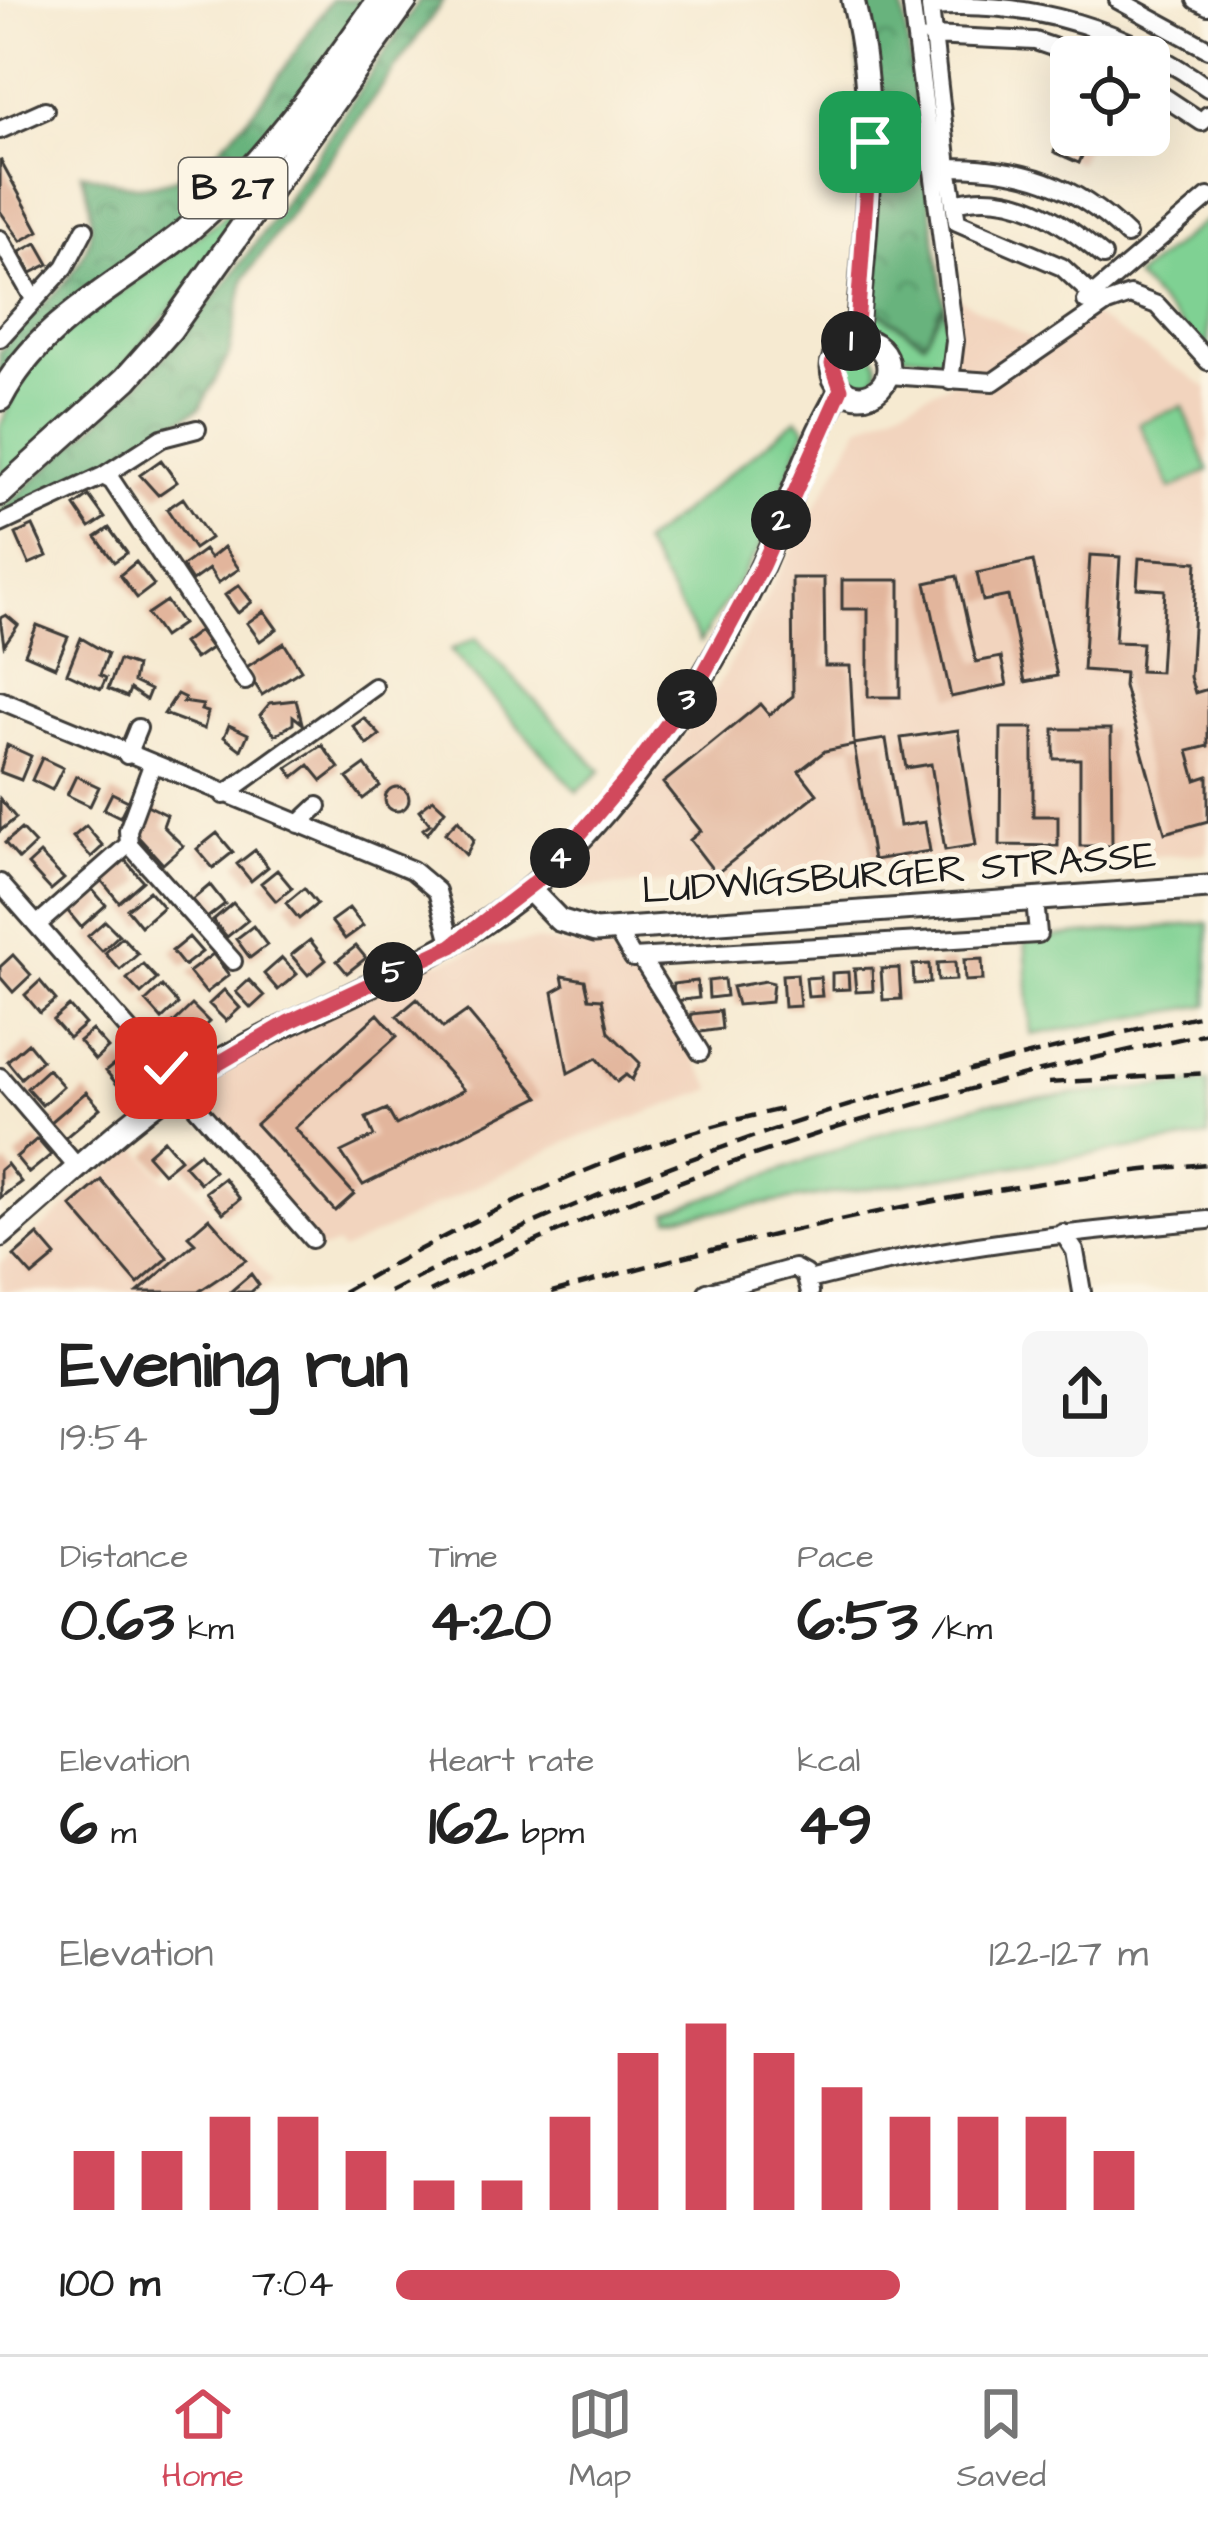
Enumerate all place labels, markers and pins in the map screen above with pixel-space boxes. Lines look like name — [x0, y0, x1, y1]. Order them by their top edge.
pin — [819, 91, 921, 193]
pin: 1 — [821, 311, 881, 371]
pin: 2 — [751, 490, 811, 550]
pin: 3 — [657, 669, 717, 729]
pin: 4 — [530, 828, 590, 888]
pin: 5 — [363, 942, 423, 1002]
pin — [115, 1017, 217, 1119]

